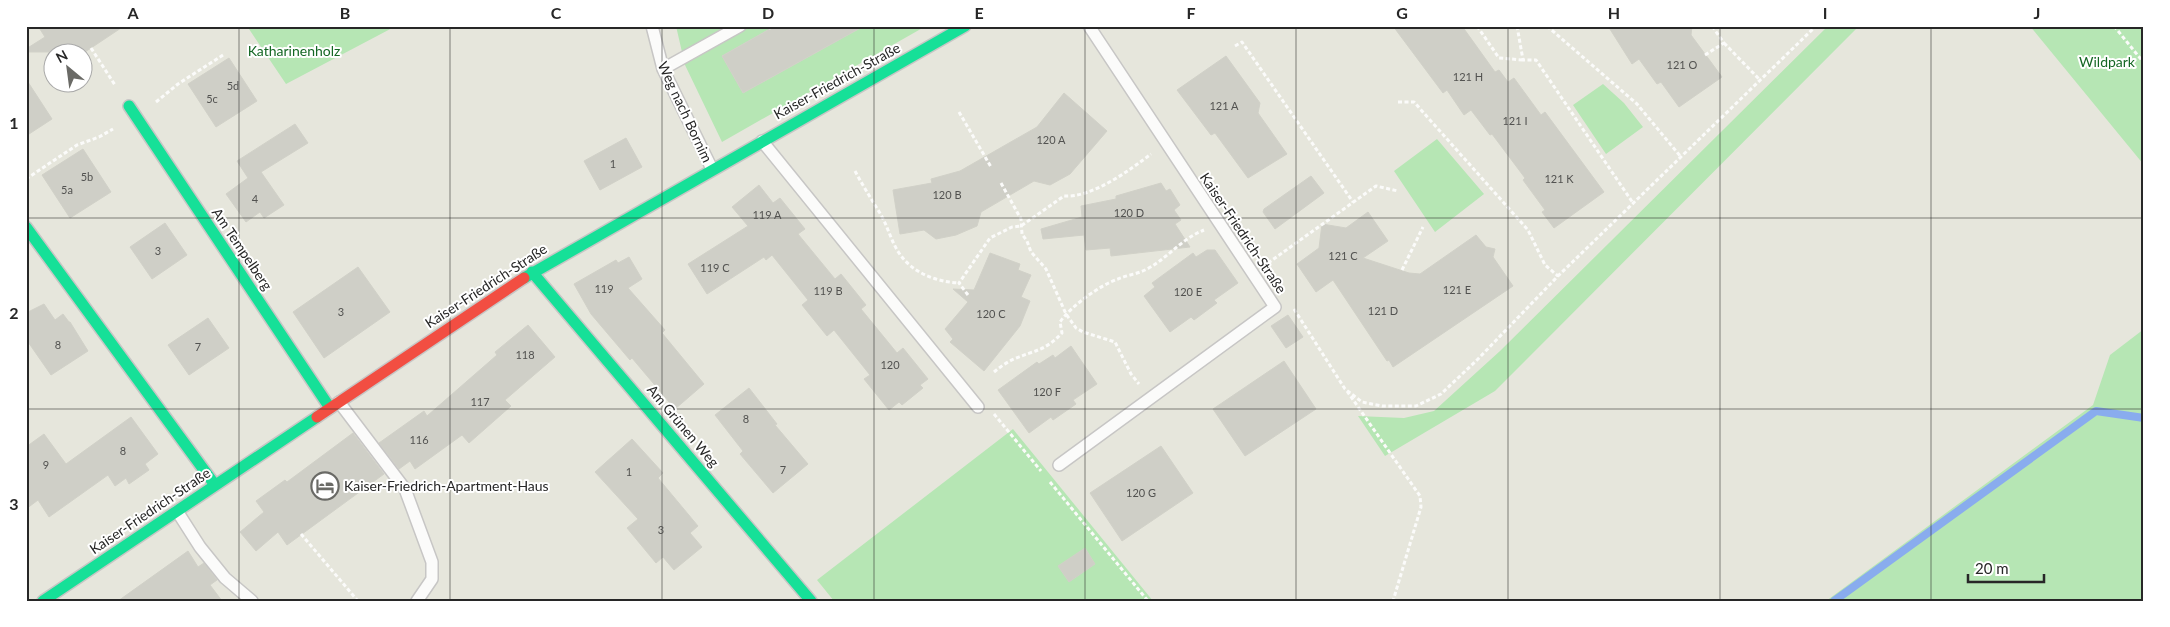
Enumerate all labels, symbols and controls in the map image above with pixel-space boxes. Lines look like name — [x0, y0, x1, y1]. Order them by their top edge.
text: A — [126, 3, 139, 22]
text: B — [340, 3, 350, 22]
text: C — [551, 3, 562, 22]
text: D — [762, 3, 774, 22]
text: E — [974, 3, 984, 22]
text: F — [1186, 3, 1196, 22]
text: G — [1396, 3, 1408, 22]
text: H — [1608, 3, 1620, 22]
text: I — [1823, 3, 1827, 22]
text: J — [2034, 3, 2040, 22]
street label: Kaiser-Friedrich-Straße — [771, 39, 903, 122]
north arrow — [42, 42, 92, 92]
park label: Katharinenholz — [248, 42, 340, 59]
text: N — [53, 46, 70, 66]
park label: Wildpark — [2079, 53, 2136, 70]
house number: 121 O — [1667, 58, 1698, 71]
street label: Weg nach Bornim — [655, 59, 716, 165]
house number: 121 H — [1453, 70, 1483, 83]
house number: 5d — [227, 79, 239, 92]
house number: 5c — [206, 92, 218, 105]
house number: 121 A — [1209, 99, 1239, 112]
text: 1 — [9, 113, 19, 132]
house number: 121 I — [1502, 114, 1528, 127]
house number: 120 A — [1036, 133, 1066, 146]
house number: 1 — [610, 157, 616, 170]
street label: Kaiser-Friedrich-Straße — [1197, 169, 1290, 296]
house number: 5b — [81, 170, 93, 183]
house number: 121 K — [1544, 172, 1574, 185]
house number: 5a — [61, 183, 73, 196]
house number: 120 B — [932, 188, 962, 201]
house number: 4 — [252, 192, 259, 205]
street label: Am Tempelberg — [209, 204, 276, 293]
house number: 120 D — [1114, 206, 1144, 219]
house number: 119 A — [752, 208, 782, 221]
street label: Kaiser-Friedrich-Straße — [422, 240, 550, 331]
house number: 3 — [155, 244, 161, 257]
house number: 121 C — [1328, 249, 1358, 262]
house number: 119 C — [700, 261, 730, 274]
house number: 119 — [594, 282, 614, 295]
house number: 121 E — [1443, 283, 1471, 296]
house number: 119 B — [813, 284, 843, 297]
house number: 120 E — [1174, 285, 1202, 298]
text: 2 — [9, 303, 19, 322]
house number: 121 D — [1368, 304, 1398, 317]
house number: 3 — [338, 305, 344, 318]
house number: 120 C — [976, 307, 1006, 320]
house number: 8 — [55, 338, 61, 351]
house number: 7 — [195, 340, 201, 353]
house number: 118 — [515, 348, 535, 361]
house number: 120 — [880, 358, 900, 371]
street label: Am Grünen Weg — [644, 381, 723, 470]
house number: 120 F — [1033, 385, 1061, 398]
house number: 117 — [470, 395, 490, 408]
house number: 8 — [743, 412, 749, 425]
house number: 116 — [409, 433, 429, 446]
house number: 8 — [120, 444, 126, 457]
house number: 9 — [43, 458, 49, 471]
house number: 7 — [780, 463, 786, 476]
street label: Kaiser-Friedrich-Straße — [86, 464, 213, 557]
house number: 1 — [626, 465, 632, 478]
hotel icon: Kaiser-Friedrich-Apartment-Haus — [310, 471, 340, 501]
place label: Kaiser-Friedrich-Apartment-Haus — [344, 477, 549, 494]
house number: 120 G — [1126, 486, 1156, 499]
text: 3 — [9, 494, 19, 513]
house number: 3 — [658, 523, 664, 536]
scale bar — [1968, 552, 2044, 584]
text: 20 m — [1975, 559, 2009, 577]

